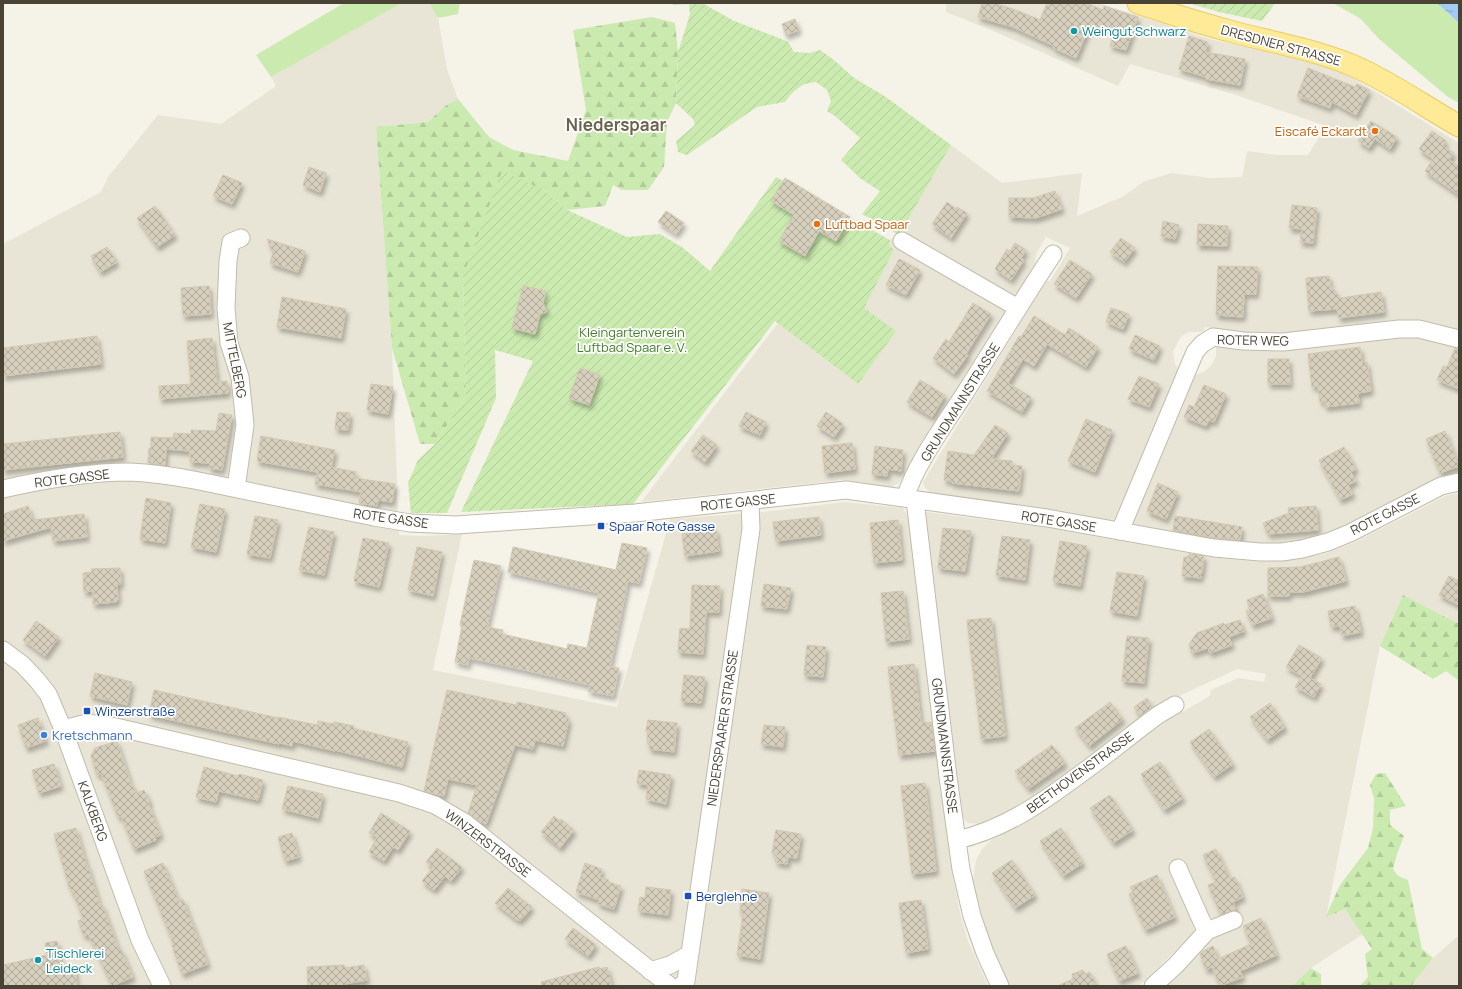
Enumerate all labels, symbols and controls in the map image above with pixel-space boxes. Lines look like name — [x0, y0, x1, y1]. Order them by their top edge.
street label: DRESDNER STRASSE — [1219, 20, 1343, 70]
place label: Weingut Schwarz — [1082, 22, 1186, 40]
marker: Weingut Schwarz — [1069, 26, 1079, 36]
district label: Niederspaar — [566, 113, 666, 136]
place label: Eiscafé Eckardt — [1275, 122, 1367, 140]
marker: Eiscafé Eckardt — [1370, 126, 1380, 136]
place label: Luftbad Spaar — [825, 215, 910, 233]
marker: Luftbad Spaar — [812, 219, 822, 229]
street label: MITTELBERG — [219, 320, 251, 400]
park label: Kleingartenverein Luftbad Spaar e. V. — [577, 323, 687, 356]
street label: ROTER WEG — [1217, 330, 1289, 350]
street label: GRUNDMANNSTRASSE — [916, 339, 1004, 465]
street label: ROTE GASSE — [33, 464, 111, 492]
street label: ROTE GASSE — [699, 489, 777, 515]
street label: ROTE GASSE — [1347, 489, 1423, 539]
street label: ROTE GASSE — [352, 504, 430, 532]
street label: ROTE GASSE — [1020, 506, 1098, 536]
place label: Spaar Rote Gasse — [609, 517, 716, 535]
marker: Spaar Rote Gasse — [596, 521, 606, 531]
street label: NIEDERSPAARER STRASSE — [702, 649, 742, 807]
street label: GRUNDMANNSTRASSE — [928, 677, 962, 815]
place label: Winzerstraße — [95, 702, 176, 720]
marker: Winzerstraße — [82, 706, 92, 716]
place label: Kretschmann — [52, 726, 133, 744]
street label: BEETHOVENSTRASSE — [1023, 727, 1137, 817]
marker: Kretschmann — [39, 730, 49, 740]
street label: KALKBERG — [74, 778, 112, 844]
street label: WINZERSTRASSE — [441, 805, 535, 881]
place label: Berglehne — [696, 887, 758, 905]
marker: Berglehne — [683, 891, 693, 901]
place label: Tischlerei Leideck — [46, 944, 104, 977]
marker: Tischlerei Leideck — [33, 955, 43, 965]

